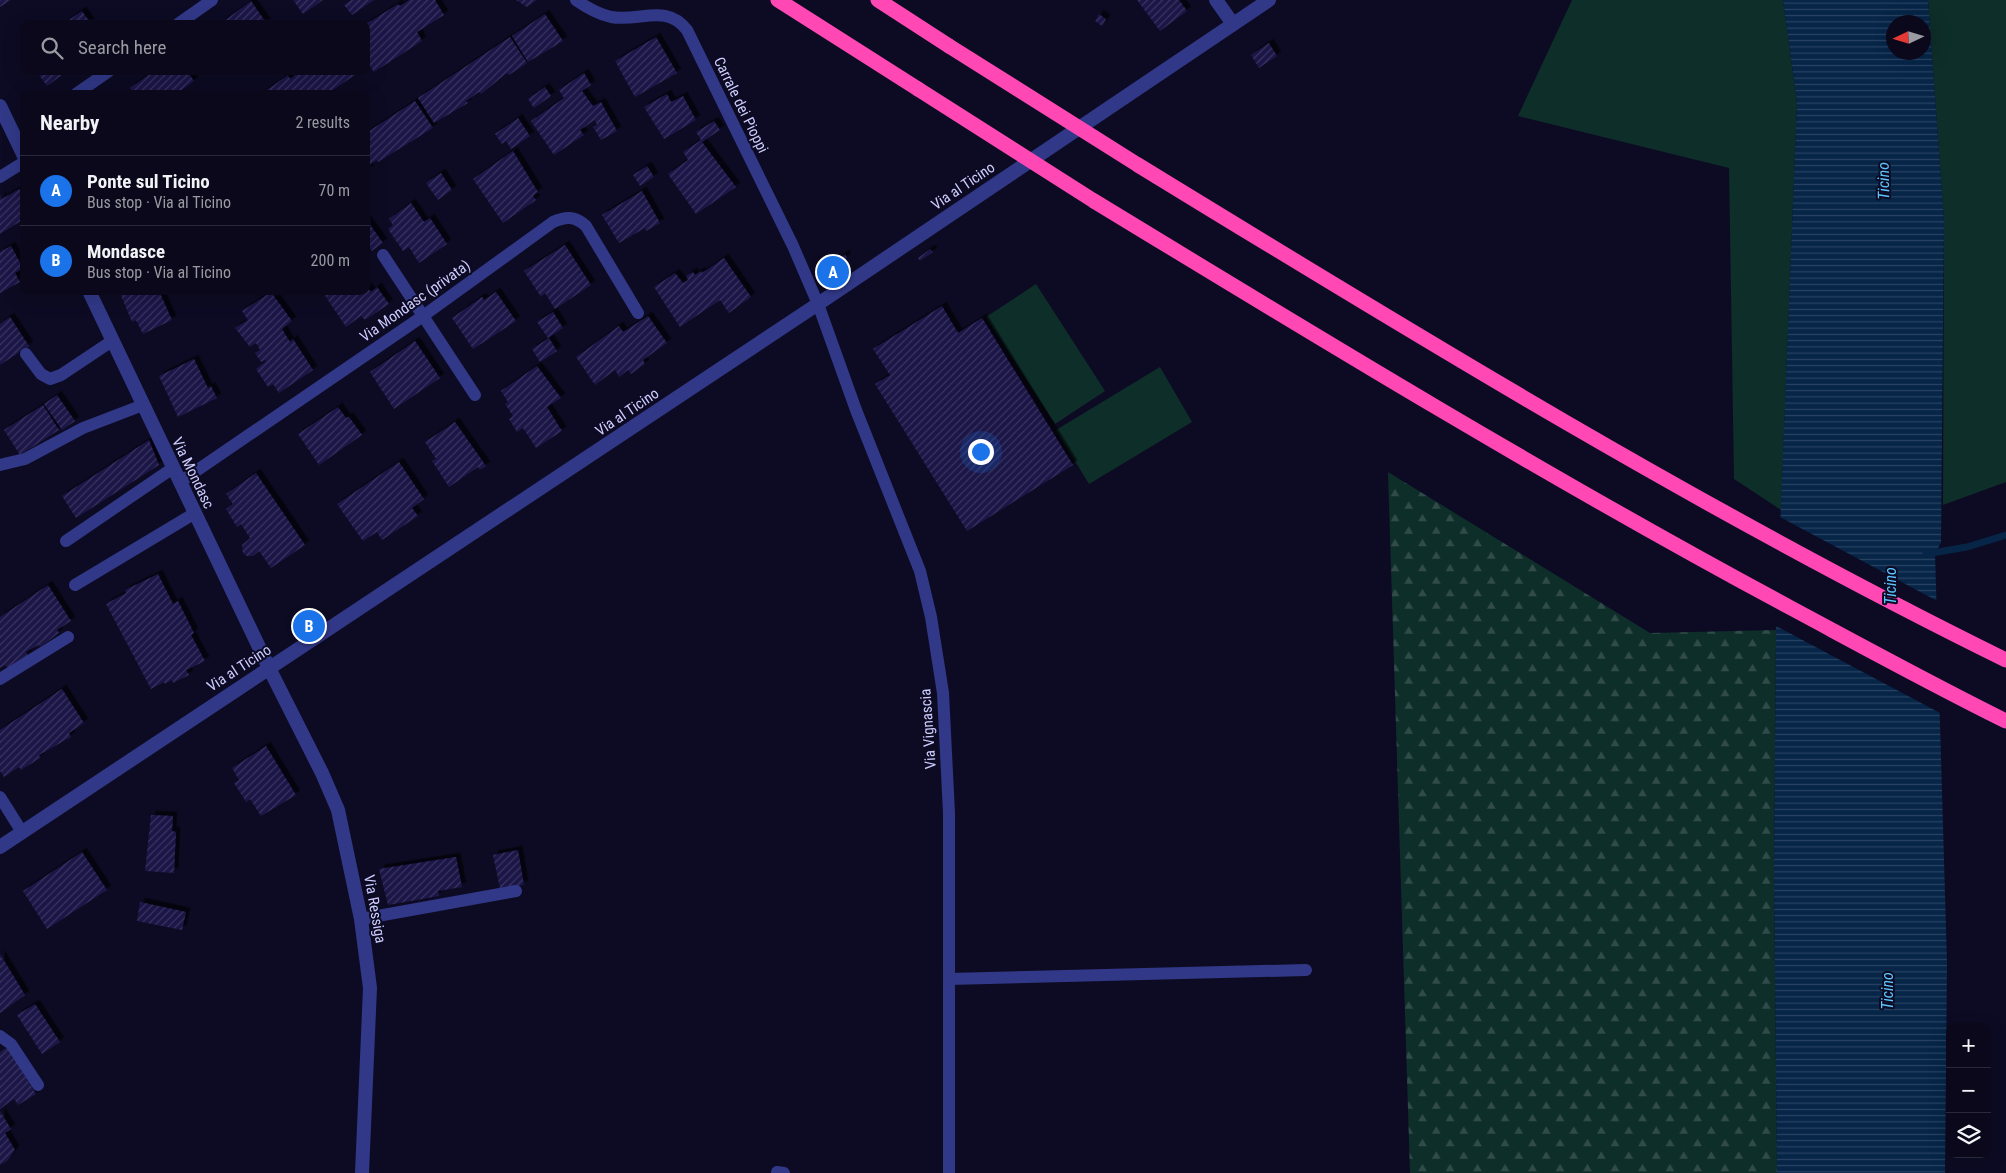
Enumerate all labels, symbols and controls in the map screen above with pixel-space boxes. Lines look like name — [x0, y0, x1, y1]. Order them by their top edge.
north arrow — [1886, 15, 1931, 60]
search box — [20, 20, 370, 75]
icon: search — [38, 34, 66, 62]
text: Search here — [78, 36, 166, 59]
street label: Carrale dei Pioppi — [710, 54, 772, 156]
text: Nearby — [40, 111, 99, 135]
text: 2 results — [295, 113, 350, 132]
street label: Via al Ticino — [928, 158, 998, 214]
water label: Ticino — [1874, 162, 1893, 200]
text: Ponte sul Ticino — [87, 170, 210, 193]
text: A — [51, 181, 61, 200]
text: 70 m — [318, 181, 350, 200]
text: Bus stop · Via al Ticino — [87, 193, 231, 212]
text: Mondasce — [87, 240, 165, 263]
text: B — [52, 251, 60, 270]
text: 200 m — [311, 251, 350, 270]
pin: A — [817, 253, 849, 291]
street label: Via Mondasc (privata) — [356, 256, 474, 346]
text: Bus stop · Via al Ticino — [87, 263, 231, 282]
street label: Via al Ticino — [592, 384, 662, 440]
street label: Via Mondasc — [168, 434, 218, 512]
your location — [968, 439, 994, 465]
water label: Ticino — [1881, 567, 1900, 605]
pin: B — [293, 607, 325, 645]
street label: Via al Ticino — [204, 641, 274, 695]
street label: Via Vignascia — [916, 688, 940, 770]
street label: Via Ressiga — [360, 873, 390, 945]
water label: Ticino — [1878, 972, 1897, 1010]
map controls — [1946, 1023, 1991, 1158]
button: + — [1946, 1023, 1991, 1068]
button: − — [1946, 1068, 1991, 1113]
button: layers — [1946, 1113, 1991, 1158]

